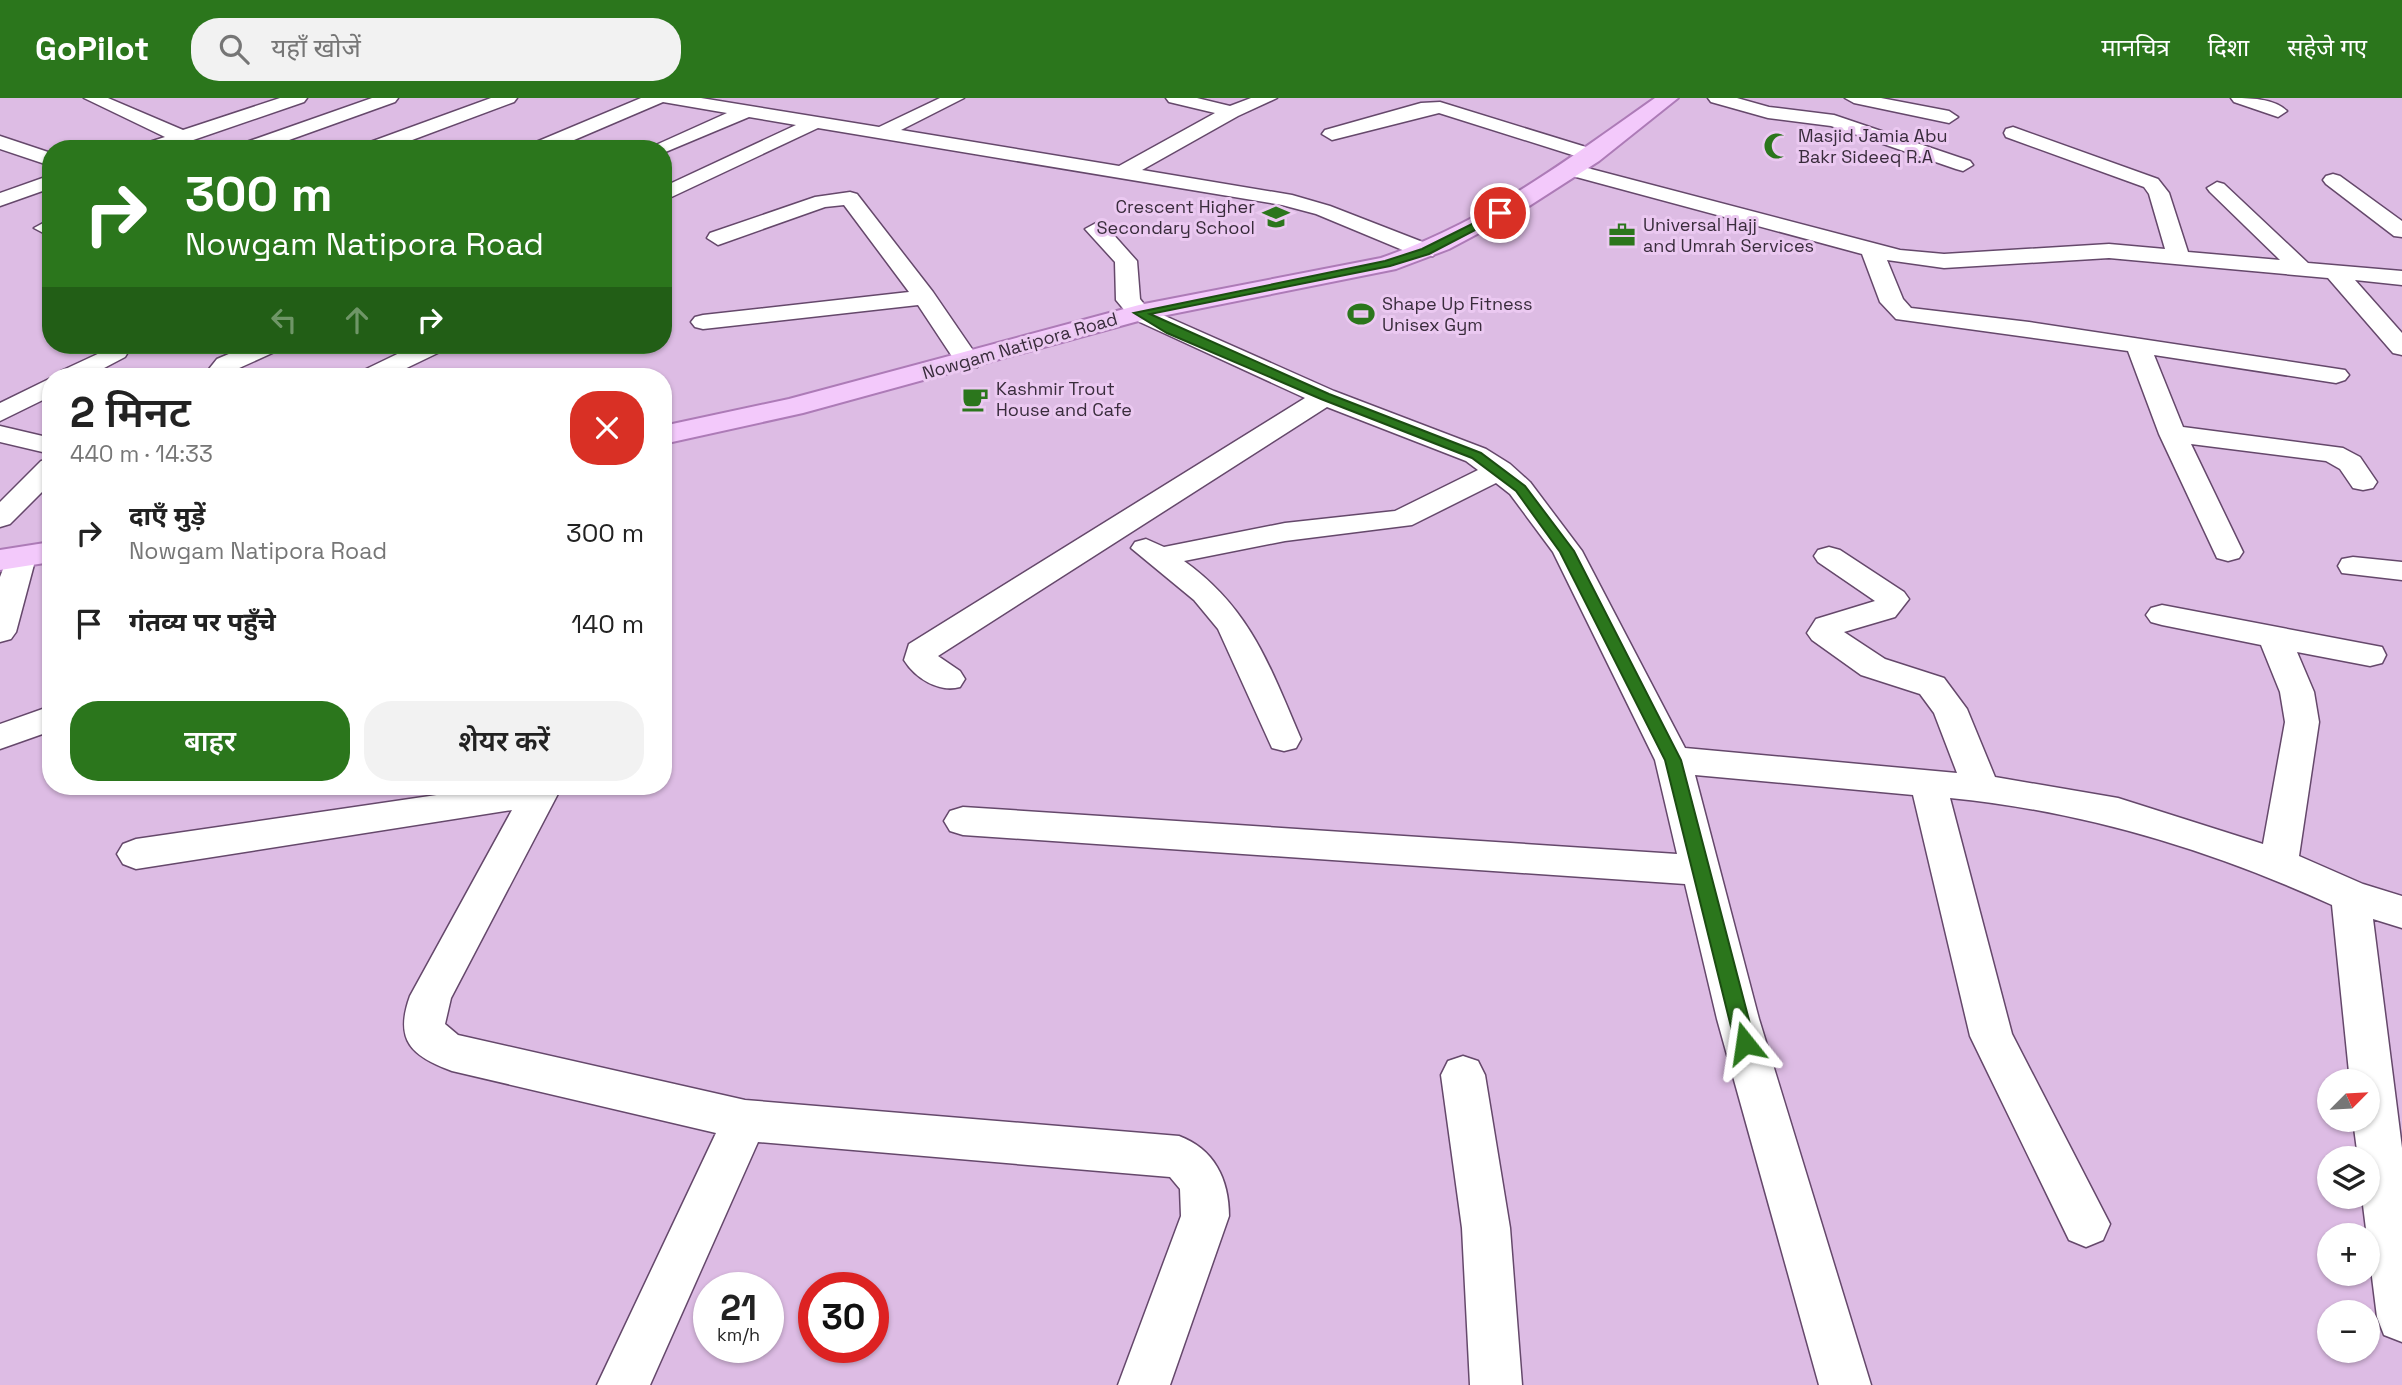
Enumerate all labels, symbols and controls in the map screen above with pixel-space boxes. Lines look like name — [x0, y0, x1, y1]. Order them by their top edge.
search box — [191, 18, 681, 81]
text: GoPilot — [35, 28, 149, 70]
icon: search — [215, 30, 253, 68]
text: यहाँ खोजें — [271, 31, 361, 65]
text: मानचित्र — [2101, 32, 2170, 63]
text: दिशा — [2208, 32, 2249, 63]
text: सहेजे गए — [2287, 32, 2367, 63]
place label: Masjid Jamia Abu Bakr Sideeq R.A — [1798, 124, 1948, 168]
mosque icon: Masjid Jamia Abu Bakr Sideeq R.A — [1762, 131, 1792, 161]
text: 300 m — [185, 163, 333, 225]
icon: right — [70, 168, 161, 259]
pin — [1470, 183, 1530, 243]
icon: arrive — [1481, 194, 1519, 232]
place label: Crescent Higher Secondary School — [1097, 195, 1255, 239]
school or university icon: Crescent Higher Secondary School — [1261, 202, 1291, 232]
place label: Universal Hajj and Umrah Services — [1643, 213, 1814, 257]
office icon: Universal Hajj and Umrah Services — [1607, 220, 1637, 250]
text: Nowgam Natipora Road — [185, 224, 544, 264]
place label: Shape Up Fitness Unisex Gym — [1382, 292, 1533, 336]
sports icon: Shape Up Fitness Unisex Gym — [1346, 299, 1376, 329]
icon: left — [265, 301, 303, 339]
icon: ahead — [338, 301, 376, 339]
icon: right — [411, 301, 449, 339]
street label: Nowgam Natipora Road — [920, 307, 1120, 384]
place label: Kashmir Trout House and Cafe — [996, 377, 1132, 421]
cafe icon: Kashmir Trout House and Cafe — [960, 384, 990, 414]
text: 2 मिनट — [70, 386, 191, 439]
button: close — [570, 391, 644, 465]
text: 440 m · 14:33 — [70, 439, 213, 469]
text: दाएँ मुड़ें — [129, 499, 205, 533]
icon: right — [70, 514, 108, 552]
text: 300 m — [566, 516, 644, 550]
text: Nowgam Natipora Road — [129, 536, 387, 566]
icon: arrive — [70, 605, 108, 643]
text: गंतव्य पर पहुँचे — [129, 605, 276, 639]
text: 140 m — [571, 607, 644, 641]
button: बाहर — [70, 701, 350, 781]
button: शेयर करें — [364, 701, 644, 781]
position arrow — [1708, 1006, 1782, 1080]
north arrow — [2317, 1069, 2380, 1132]
map controls — [2317, 1069, 2380, 1363]
button: layers — [2317, 1146, 2380, 1209]
button: + — [2317, 1223, 2380, 1286]
speed limit sign: 30 — [798, 1272, 889, 1363]
text: 21 — [720, 1286, 757, 1330]
button: − — [2317, 1300, 2380, 1363]
text: km/h — [717, 1323, 760, 1346]

